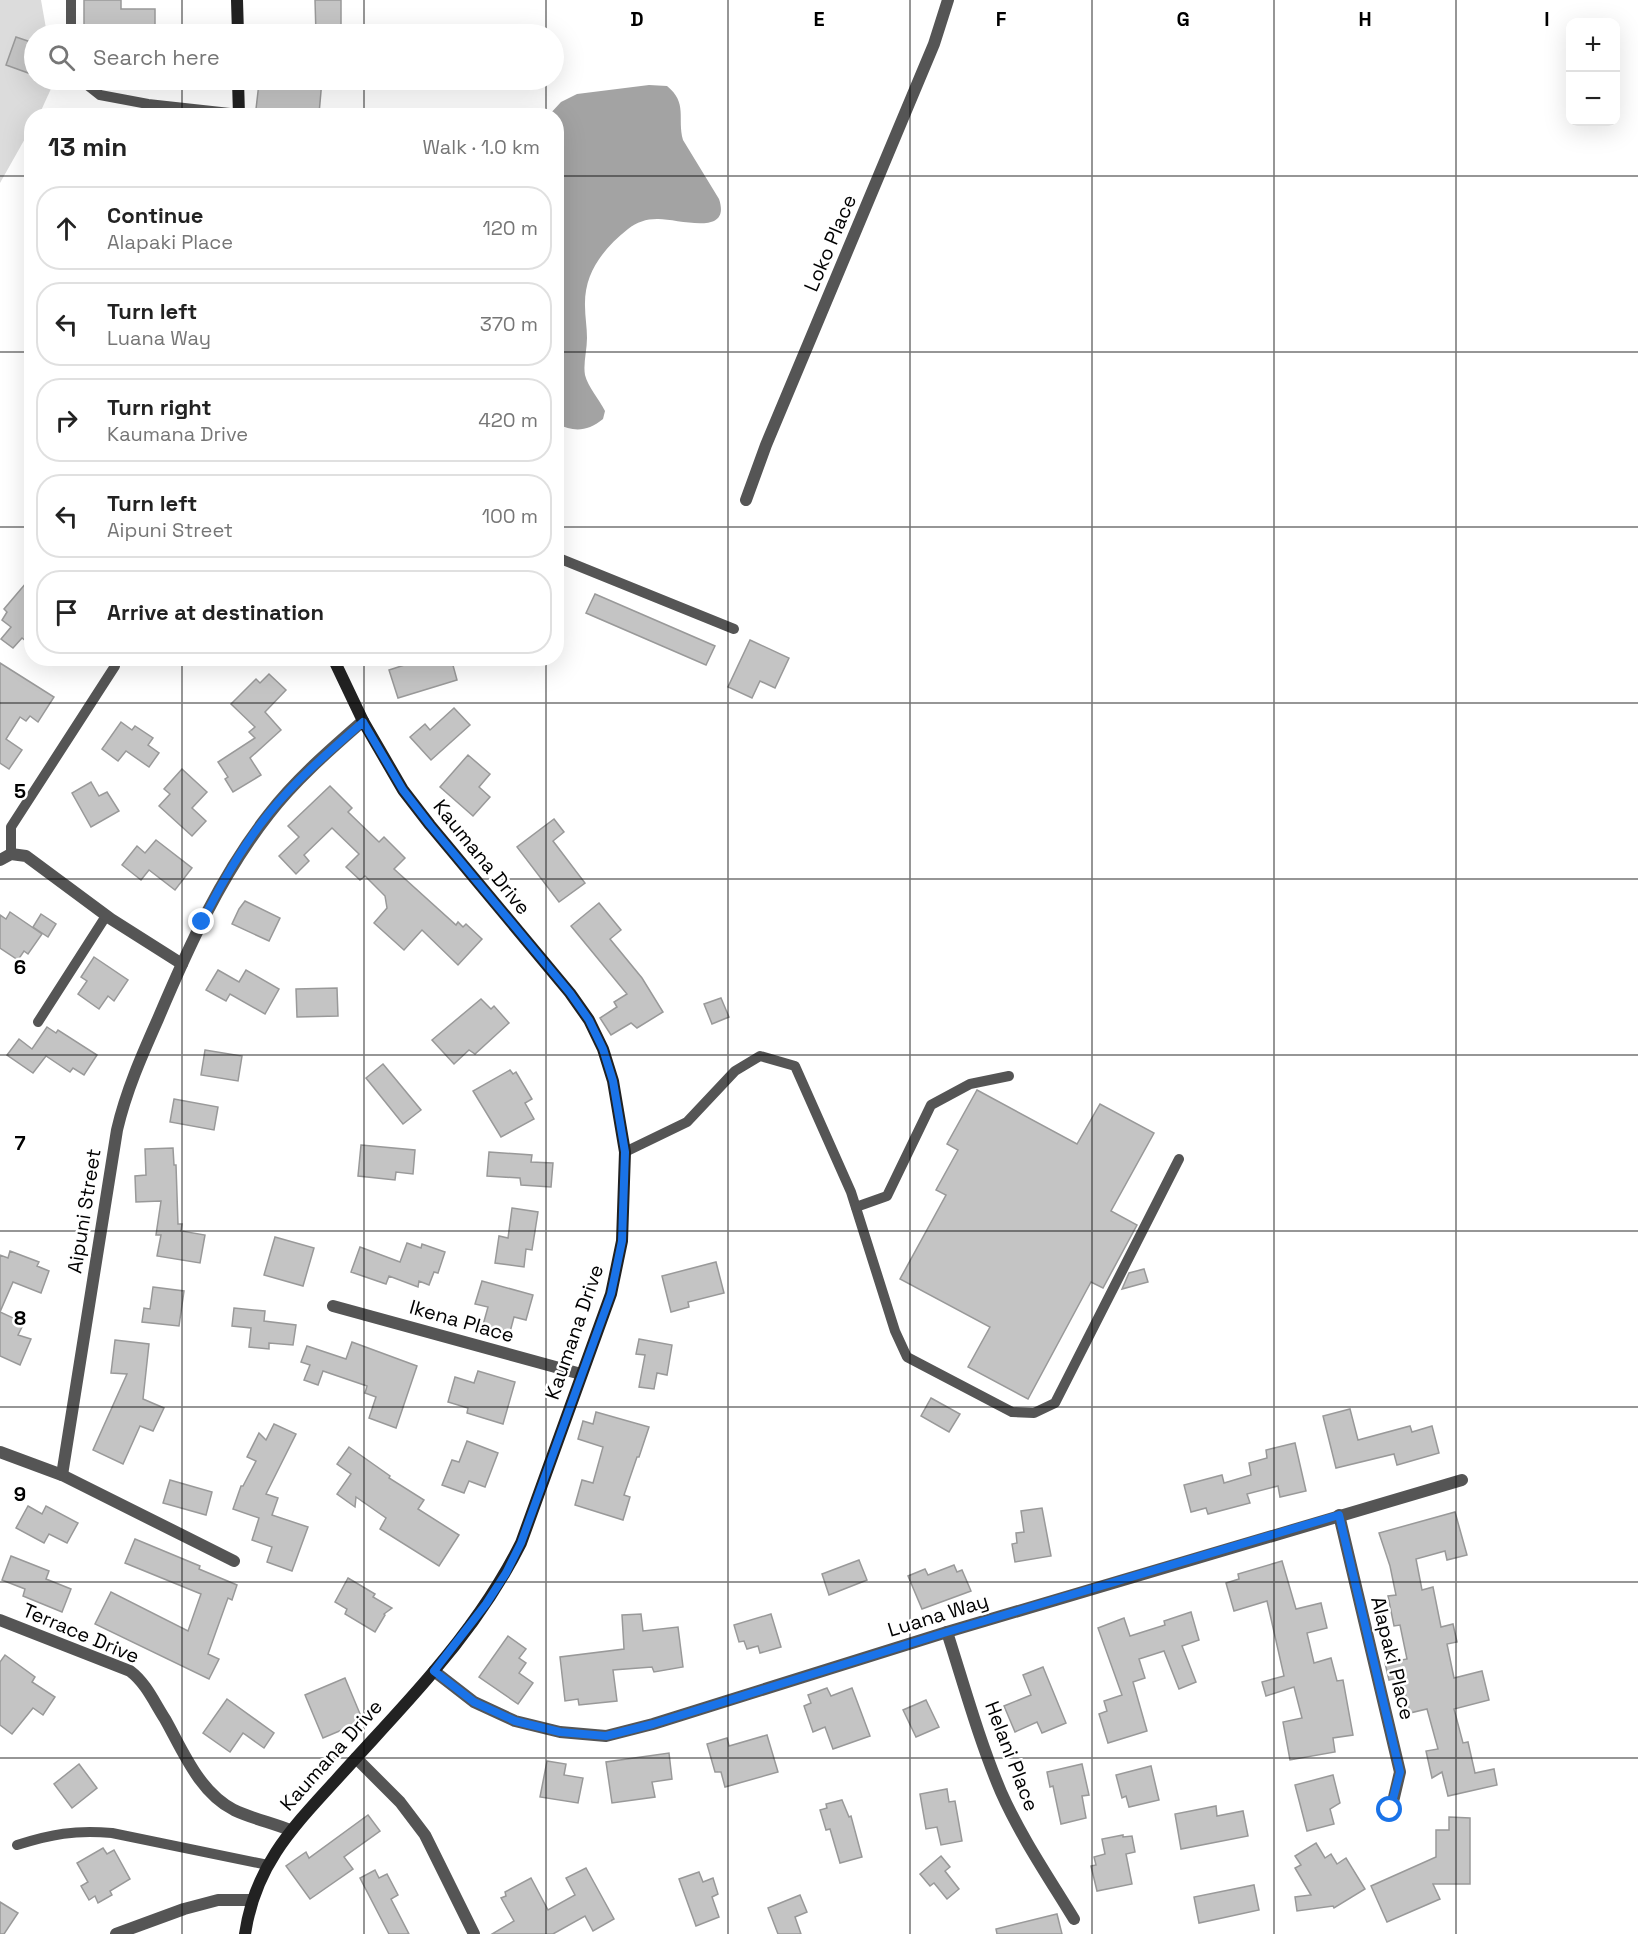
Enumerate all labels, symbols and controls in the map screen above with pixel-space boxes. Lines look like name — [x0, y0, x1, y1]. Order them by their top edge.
text: D — [630, 6, 644, 32]
text: E — [813, 6, 825, 32]
text: F — [996, 6, 1007, 32]
text: G — [1176, 6, 1190, 32]
text: H — [1358, 6, 1372, 32]
text: I — [1544, 6, 1550, 32]
map controls — [1566, 18, 1620, 126]
button: + — [1566, 18, 1620, 72]
search box — [24, 24, 564, 90]
icon: search — [45, 41, 78, 74]
text: Search here — [93, 43, 220, 71]
button: − — [1566, 72, 1620, 126]
text: 13 min — [48, 130, 127, 164]
text: Walk · 1.0 km — [422, 134, 540, 160]
street label: Loko Place — [798, 191, 862, 295]
text: Continue — [107, 201, 203, 229]
icon: ahead — [50, 212, 83, 245]
text: 120 m — [482, 215, 538, 241]
text: Alapaki Place — [107, 229, 233, 255]
text: Turn left — [107, 297, 197, 325]
icon: left — [50, 308, 83, 341]
text: 370 m — [480, 311, 538, 337]
text: Luana Way — [107, 325, 211, 351]
text: Turn right — [107, 393, 212, 421]
icon: right — [50, 404, 83, 437]
text: 420 m — [478, 407, 538, 433]
text: Kaumana Drive — [107, 421, 248, 447]
text: Turn left — [107, 489, 197, 517]
icon: left — [50, 500, 83, 533]
text: 100 m — [482, 503, 538, 529]
text: Aipuni Street — [107, 517, 233, 543]
icon: arrive — [50, 596, 83, 629]
text: Arrive at destination — [107, 598, 324, 626]
text: 5 — [14, 778, 26, 804]
street label: Kaumana Drive — [427, 794, 537, 920]
route end — [188, 908, 214, 934]
text: 6 — [14, 954, 26, 980]
text: 7 — [14, 1130, 26, 1156]
street label: Aipuni Street — [61, 1147, 107, 1275]
street label: Kaumana Drive — [539, 1261, 609, 1403]
street label: Ikena Place — [407, 1294, 517, 1348]
text: 8 — [14, 1305, 26, 1331]
text: 9 — [14, 1481, 26, 1507]
street label: Luana Way — [884, 1587, 992, 1643]
street label: Alapaki Place — [1365, 1594, 1421, 1722]
street label: Terrace Drive — [19, 1597, 143, 1669]
street label: Kaumana Drive — [274, 1694, 388, 1816]
street label: Helani Place — [979, 1697, 1045, 1815]
route start — [1376, 1796, 1402, 1822]

